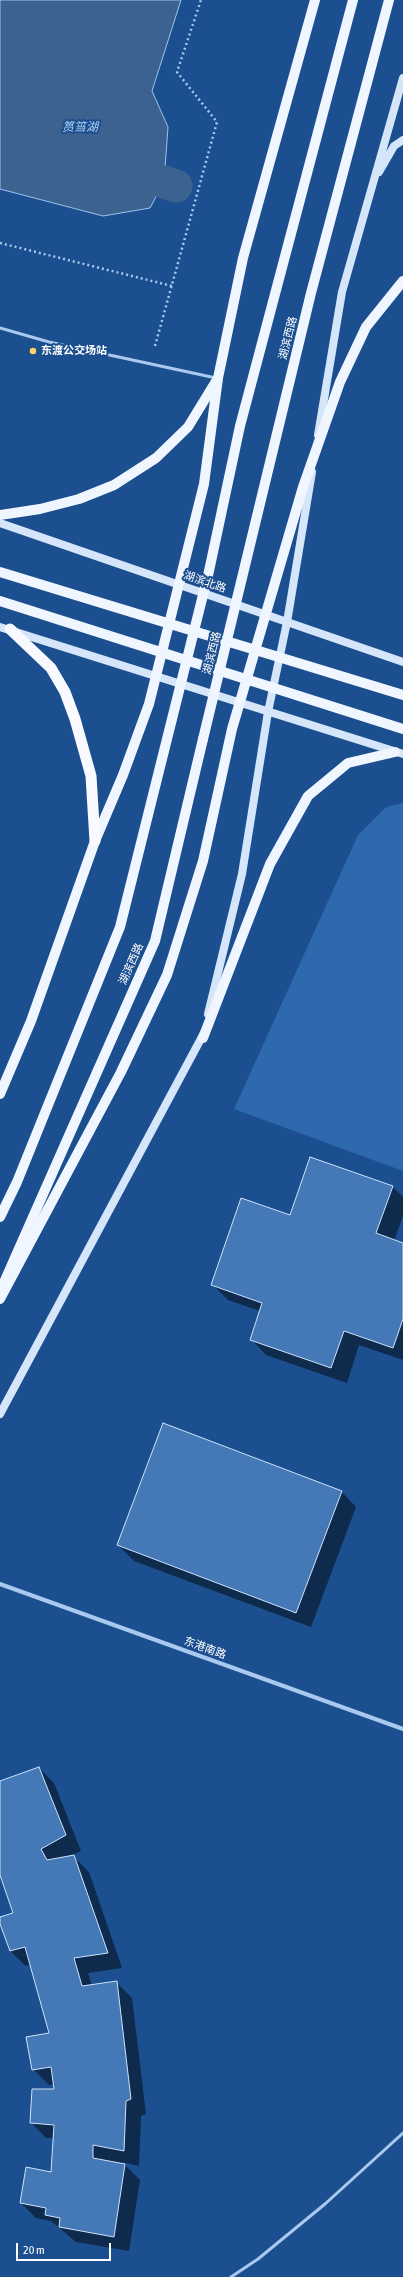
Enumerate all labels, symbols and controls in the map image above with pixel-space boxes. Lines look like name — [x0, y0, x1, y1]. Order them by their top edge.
water label: 筼筜湖 — [62, 120, 98, 134]
street label: 湖滨西路 — [276, 315, 300, 361]
place label: 东渡公交场站 — [41, 344, 107, 358]
marker: 东渡公交场站 — [28, 346, 38, 356]
street label: 湖滨北路 — [182, 569, 228, 595]
street label: 湖滨西路 — [200, 630, 224, 676]
street label: 湖滨西路 — [116, 941, 146, 987]
street label: 东港南路 — [182, 1634, 228, 1662]
scale bar — [18, 2235, 113, 2261]
text: 20 m — [23, 2243, 45, 2257]

